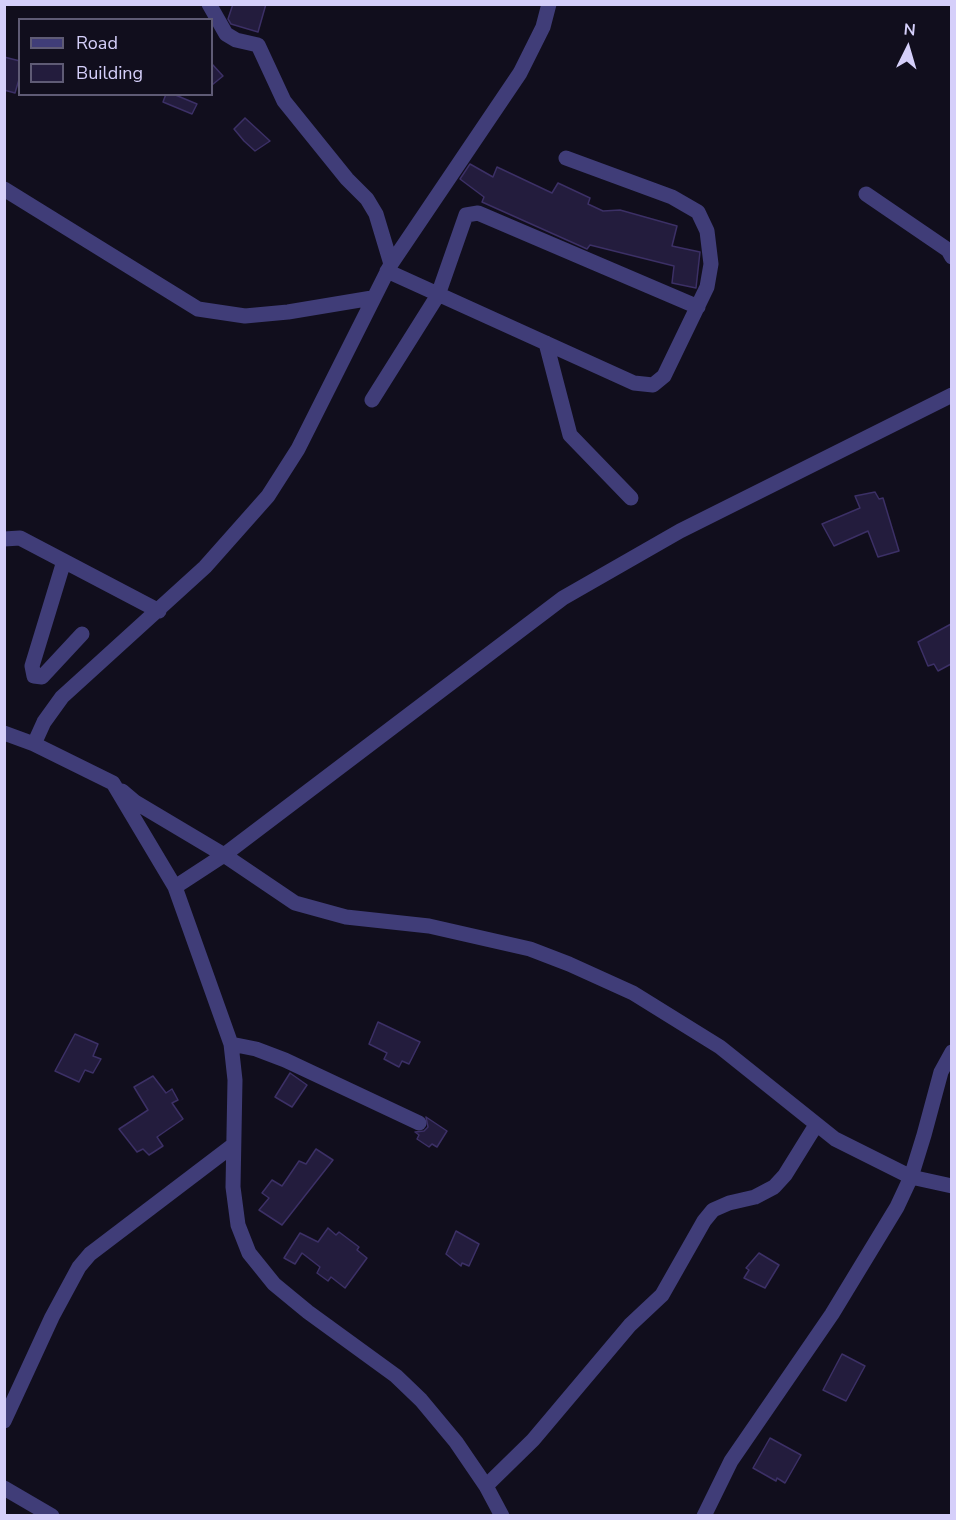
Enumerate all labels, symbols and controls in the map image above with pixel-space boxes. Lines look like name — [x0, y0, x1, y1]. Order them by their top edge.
legend — [18, 18, 213, 96]
north arrow — [878, 18, 938, 78]
text: N — [903, 19, 916, 42]
text: Road — [76, 31, 118, 55]
text: Building — [76, 61, 143, 85]

